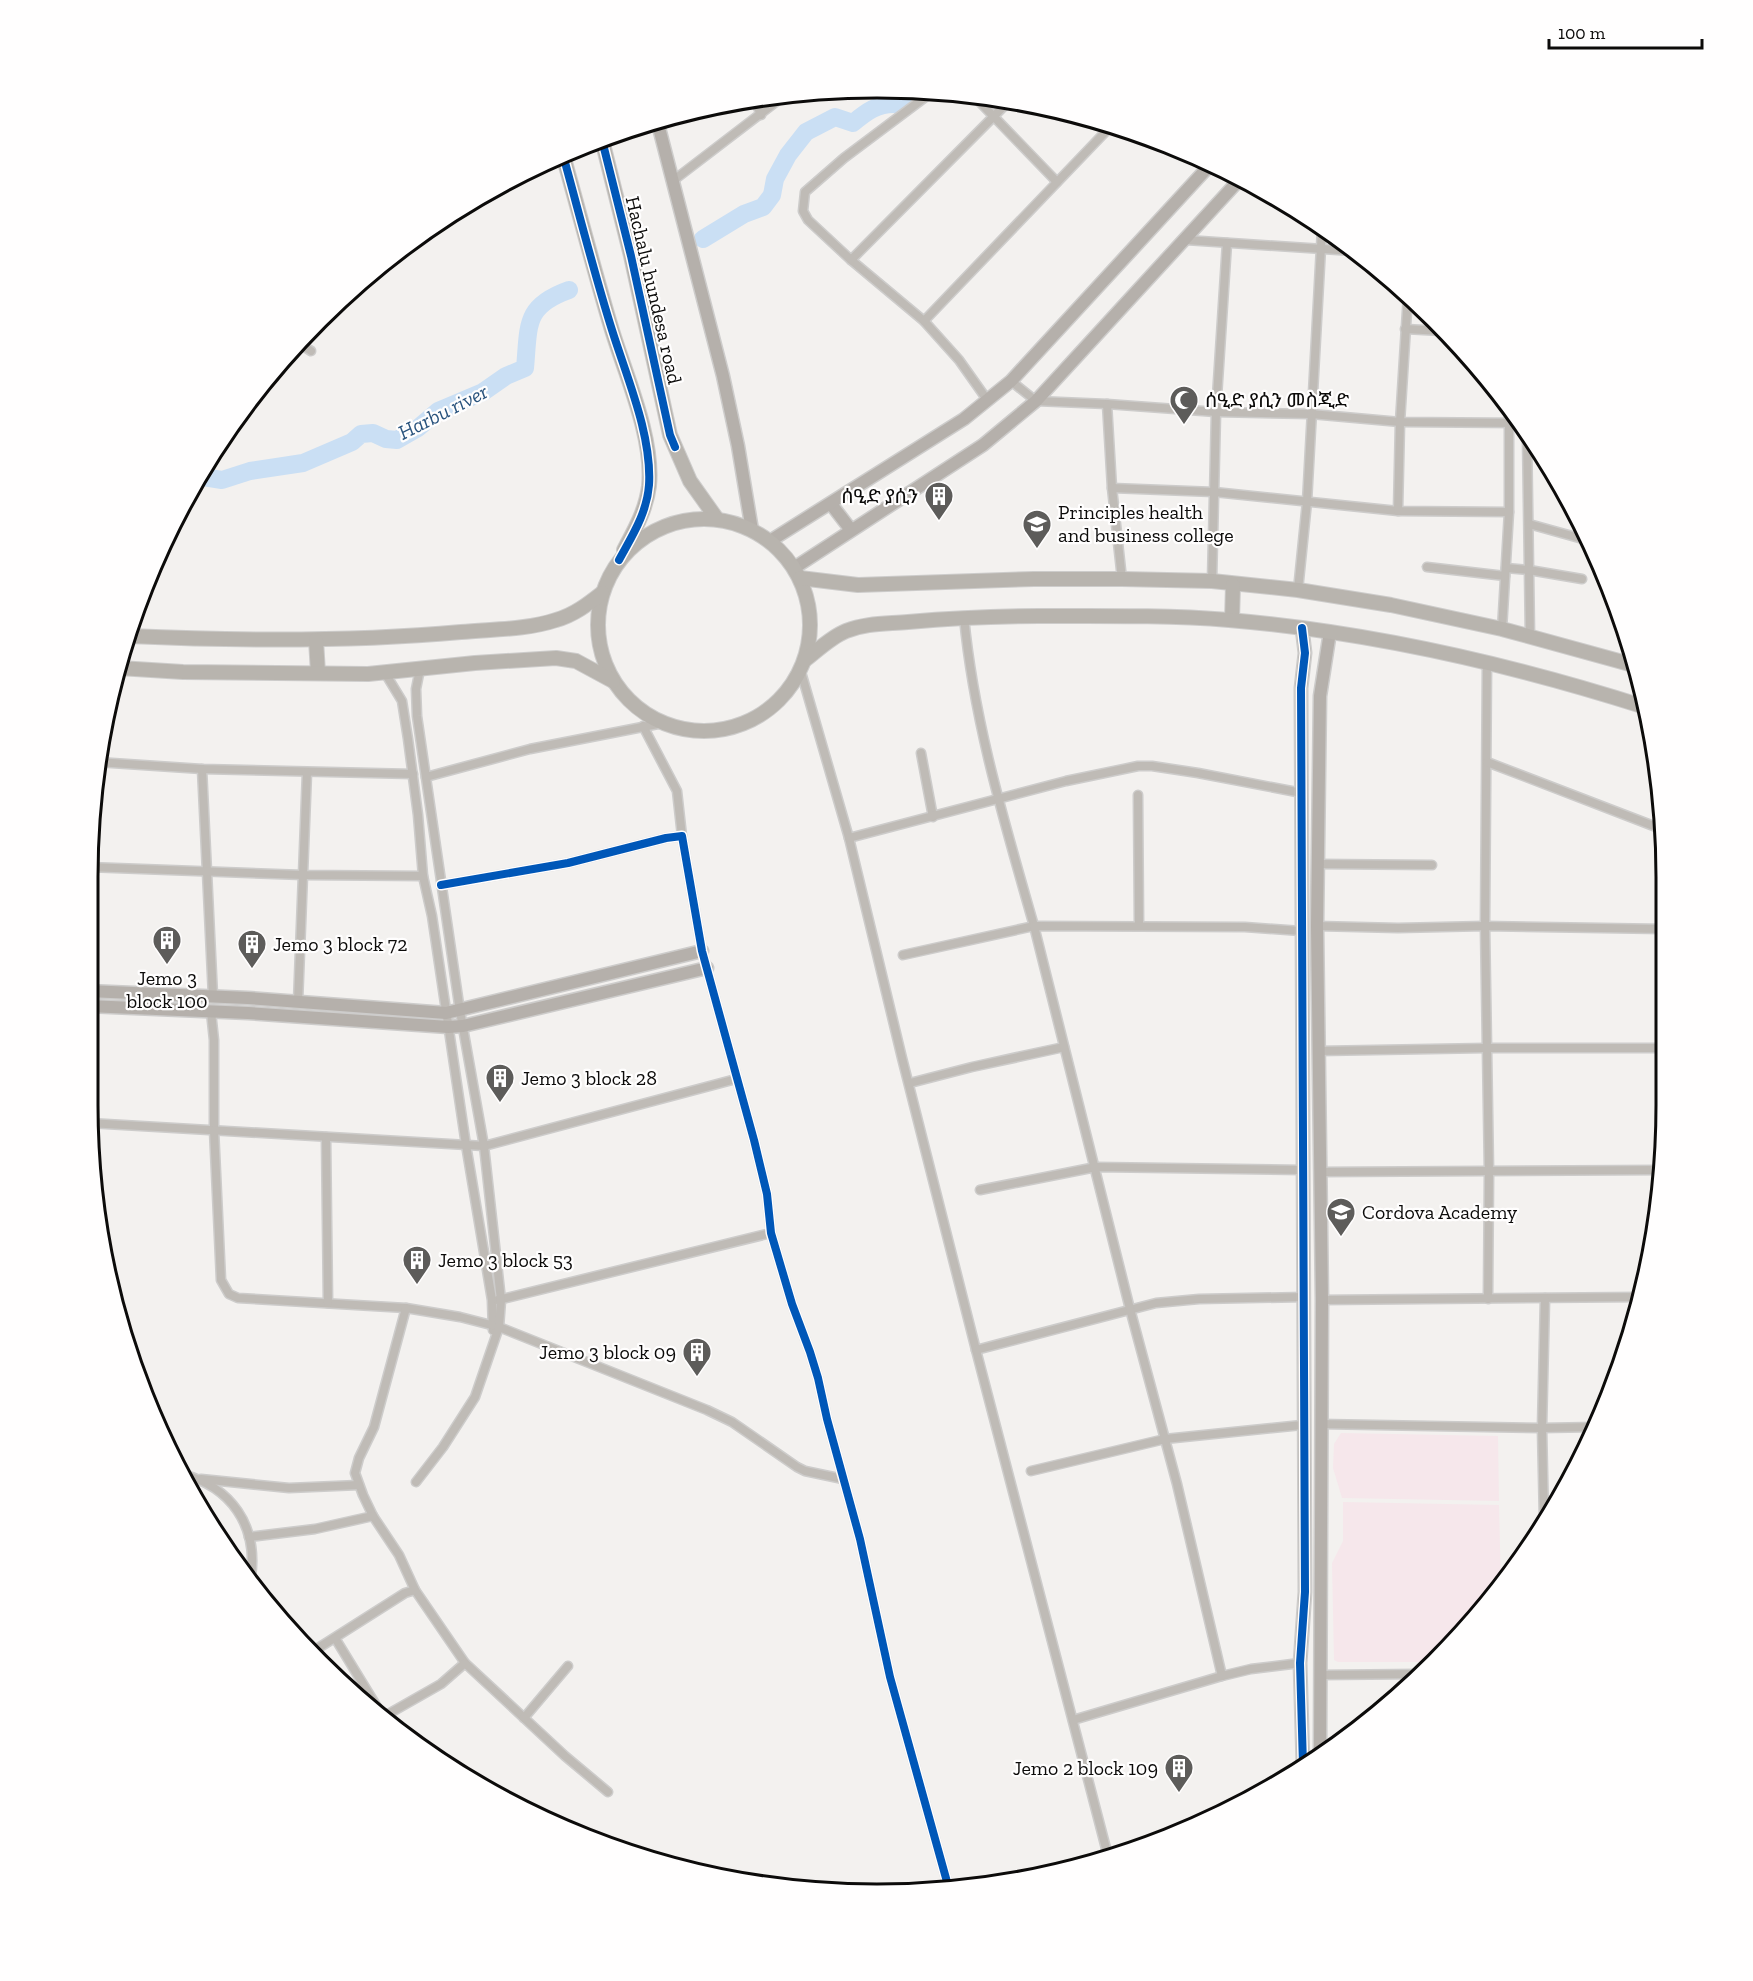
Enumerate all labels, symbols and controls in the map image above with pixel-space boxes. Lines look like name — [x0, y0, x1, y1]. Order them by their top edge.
scale bar — [1549, 12, 1702, 50]
text: 100 m — [1558, 22, 1606, 44]
street label: Hachalu hundesa road — [621, 194, 687, 386]
water label: Harbu river — [394, 378, 492, 445]
mosque icon: ሰዒድ ያሲን መስጂድ — [1168, 384, 1200, 426]
place label: ሰዒድ ያሲን መስጂድ — [1205, 388, 1349, 412]
building icon: ሰዒድ ያሲን — [923, 480, 955, 522]
place label: ሰዒድ ያሲን — [841, 484, 918, 508]
place label: Principles health and business college — [1058, 500, 1234, 547]
school or university icon: Principles health and business college — [1021, 508, 1053, 550]
building icon: Jemo 3 block 100 — [151, 924, 183, 966]
building icon: Jemo 3 block 72 — [236, 928, 268, 970]
place label: Jemo 3 block 72 — [273, 932, 408, 956]
place label: Jemo 3 block 100 — [125, 966, 208, 1013]
building icon: Jemo 3 block 28 — [484, 1062, 516, 1104]
place label: Jemo 3 block 28 — [521, 1066, 657, 1090]
school or university icon: Cordova Academy — [1325, 1196, 1357, 1238]
place label: Cordova Academy — [1362, 1200, 1518, 1224]
building icon: Jemo 3 block 53 — [401, 1244, 433, 1286]
place label: Jemo 3 block 53 — [438, 1248, 573, 1272]
building icon: Jemo 3 block 09 — [681, 1336, 713, 1378]
place label: Jemo 3 block 09 — [539, 1340, 676, 1364]
building icon: Jemo 2 block 109 — [1163, 1752, 1195, 1794]
place label: Jemo 2 block 109 — [1013, 1756, 1158, 1780]

